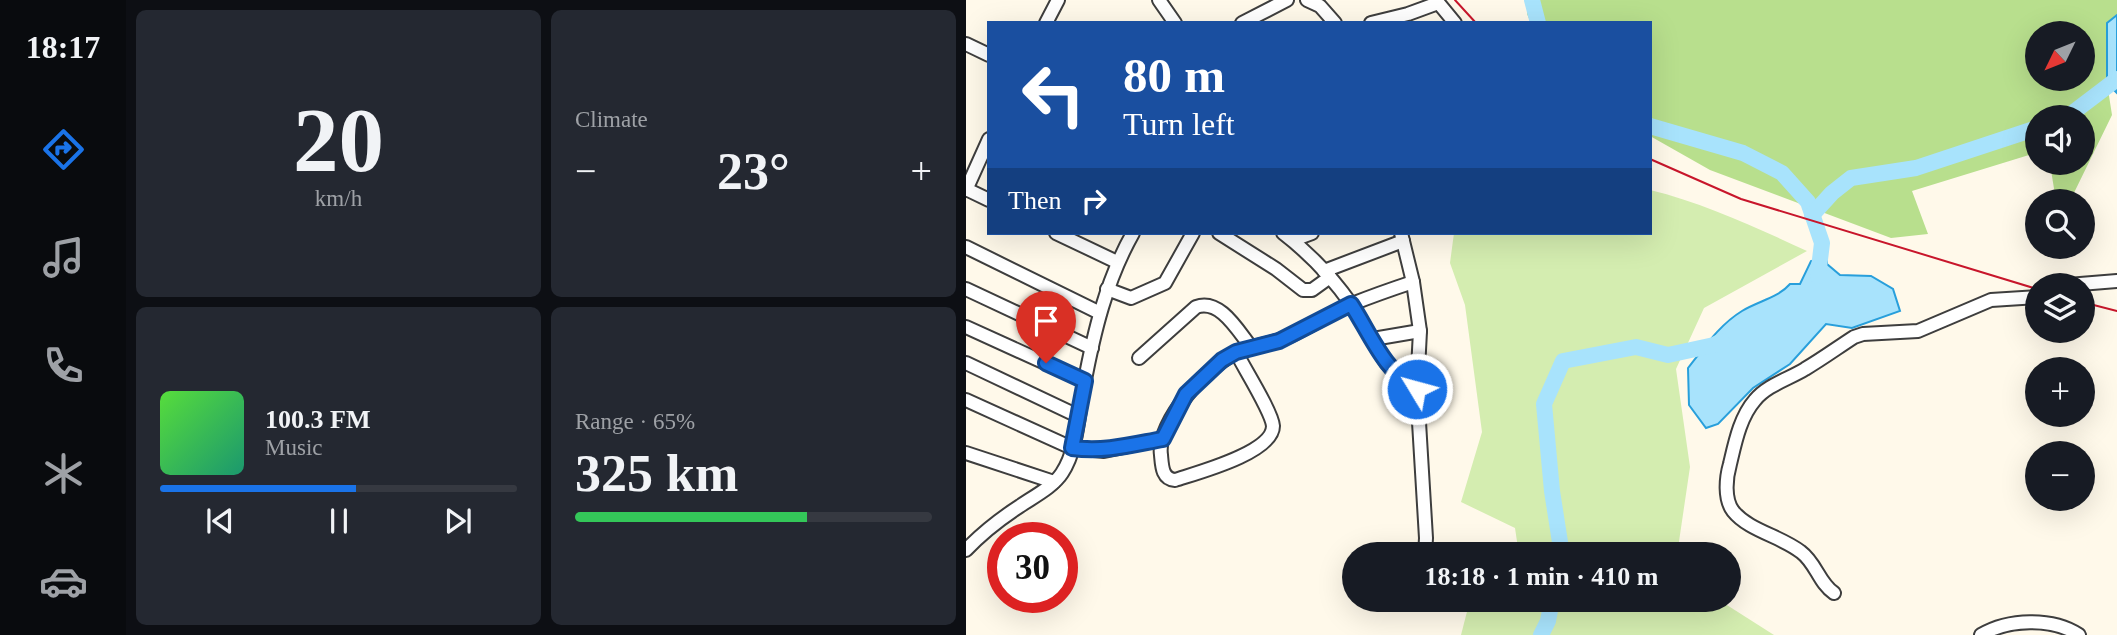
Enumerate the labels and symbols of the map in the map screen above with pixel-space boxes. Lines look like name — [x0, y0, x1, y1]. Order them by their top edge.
north arrow — [2025, 21, 2095, 91]
pin — [1016, 291, 1076, 363]
position arrow — [1380, 352, 1454, 426]
speed limit sign: 30 — [987, 522, 1078, 613]

